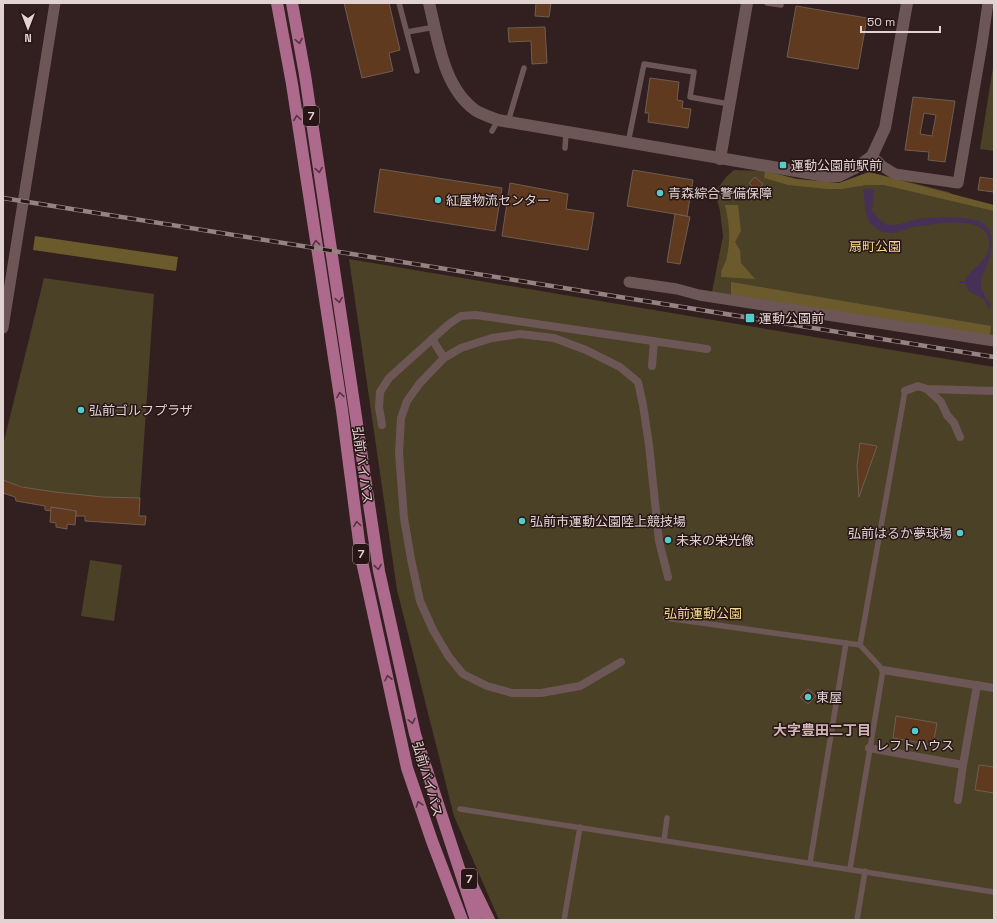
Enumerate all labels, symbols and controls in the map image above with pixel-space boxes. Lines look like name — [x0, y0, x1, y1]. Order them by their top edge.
north arrow — [8, 8, 48, 48]
scale bar — [861, 8, 940, 34]
text: 50 m — [867, 14, 895, 30]
text: N — [24, 31, 32, 45]
one-way arrow — [294, 38, 302, 44]
road number: 7 — [303, 106, 319, 126]
one-way arrow — [293, 115, 302, 121]
place label: 運動公園前駅前 — [791, 157, 882, 174]
marker: 運動公園前駅前 — [778, 160, 788, 170]
one-way arrow — [314, 167, 323, 173]
place label: 青森綜合警備保障 — [668, 185, 772, 202]
marker: 青森綜合警備保障 — [655, 188, 665, 198]
place label: 紅屋物流センター — [446, 192, 550, 209]
marker: 紅屋物流センター — [433, 195, 443, 205]
park label: 扇町公園 — [849, 238, 901, 255]
one-way arrow — [312, 240, 321, 246]
one-way arrow — [334, 296, 343, 303]
place label: 運動公園前 — [759, 310, 824, 327]
marker: 運動公園前 — [744, 312, 756, 324]
one-way arrow — [336, 392, 344, 398]
place label: 弘前ゴルフプラザ — [89, 402, 193, 419]
marker: 弘前ゴルフプラザ — [76, 405, 86, 415]
street label: 弘前バイパス — [349, 425, 376, 505]
place label: 弘前市運動公園陸上競技場 — [530, 513, 686, 530]
marker: 弘前市運動公園陸上競技場 — [517, 516, 527, 526]
one-way arrow — [353, 521, 362, 527]
place label: 弘前はるか夢球場 — [848, 525, 952, 542]
marker: 弘前はるか夢球場 — [955, 528, 965, 538]
place label: 未来の栄光像 — [676, 532, 754, 549]
marker: 未来の栄光像 — [663, 535, 673, 545]
road number: 7 — [353, 544, 369, 564]
one-way arrow — [373, 564, 382, 570]
park label: 弘前運動公園 — [664, 605, 742, 622]
one-way arrow — [385, 675, 393, 682]
place label: 東屋 — [816, 689, 842, 706]
marker: 東屋 — [803, 692, 813, 702]
one-way arrow — [408, 718, 416, 724]
district label: 大字豊田二丁目 — [773, 721, 871, 739]
marker: レフトハウス — [910, 726, 920, 736]
place label: レフトハウス — [876, 737, 954, 754]
street label: 弘前バイパス — [409, 739, 446, 819]
one-way arrow — [415, 801, 424, 808]
road number: 7 — [461, 869, 477, 889]

